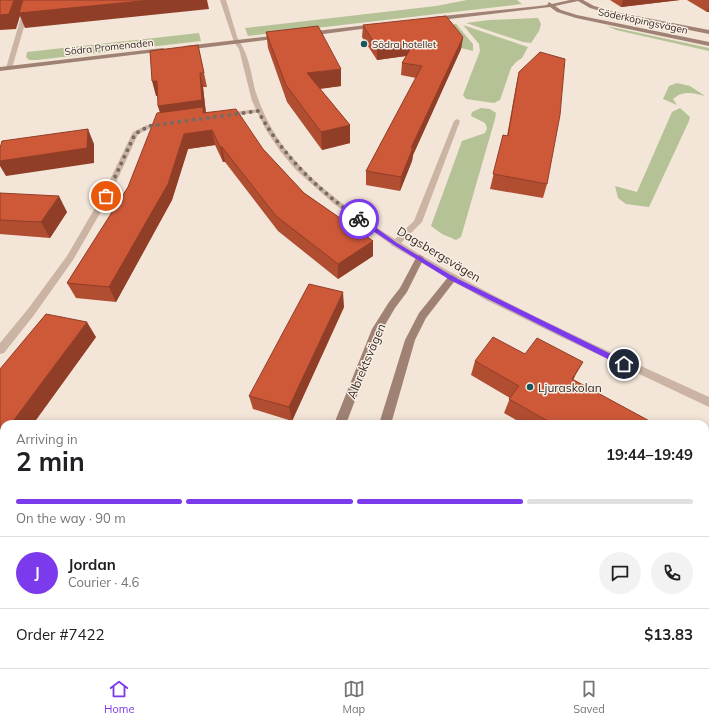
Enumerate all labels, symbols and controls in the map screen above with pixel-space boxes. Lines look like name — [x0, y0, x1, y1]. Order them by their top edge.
street label: Söderköpingsvägen — [597, 5, 689, 37]
street label: Södra Promenaden — [64, 36, 154, 58]
place label: Södra hotellet — [372, 38, 437, 51]
marker: Södra hotellet — [359, 39, 369, 49]
pin — [89, 179, 123, 213]
icon: bag — [95, 185, 117, 207]
courier — [339, 199, 379, 239]
icon: bike — [348, 208, 370, 230]
street label: Dagsbergsvägen — [395, 223, 483, 285]
street label: Albrektsvägen — [343, 321, 389, 401]
pin — [607, 347, 641, 381]
icon: home — [613, 353, 635, 375]
place label: Ljuraskolan — [538, 380, 602, 395]
marker: Ljuraskolan — [525, 382, 535, 392]
text: Arriving in — [16, 431, 78, 447]
text: 2 min — [16, 445, 85, 478]
text: 19:44–19:49 — [606, 445, 693, 464]
text: On the way · 90 m — [16, 510, 126, 526]
button: chat — [599, 552, 641, 594]
button: phone — [651, 552, 693, 594]
text: Jordan — [68, 555, 116, 574]
text: J — [34, 563, 40, 582]
text: Courier · 4.6 — [68, 574, 139, 590]
text: Order #7422 — [16, 625, 104, 644]
text: $13.83 — [644, 625, 693, 644]
tab: Home — [104, 678, 134, 716]
tab: Map — [342, 678, 365, 716]
tab: Saved — [573, 678, 605, 716]

